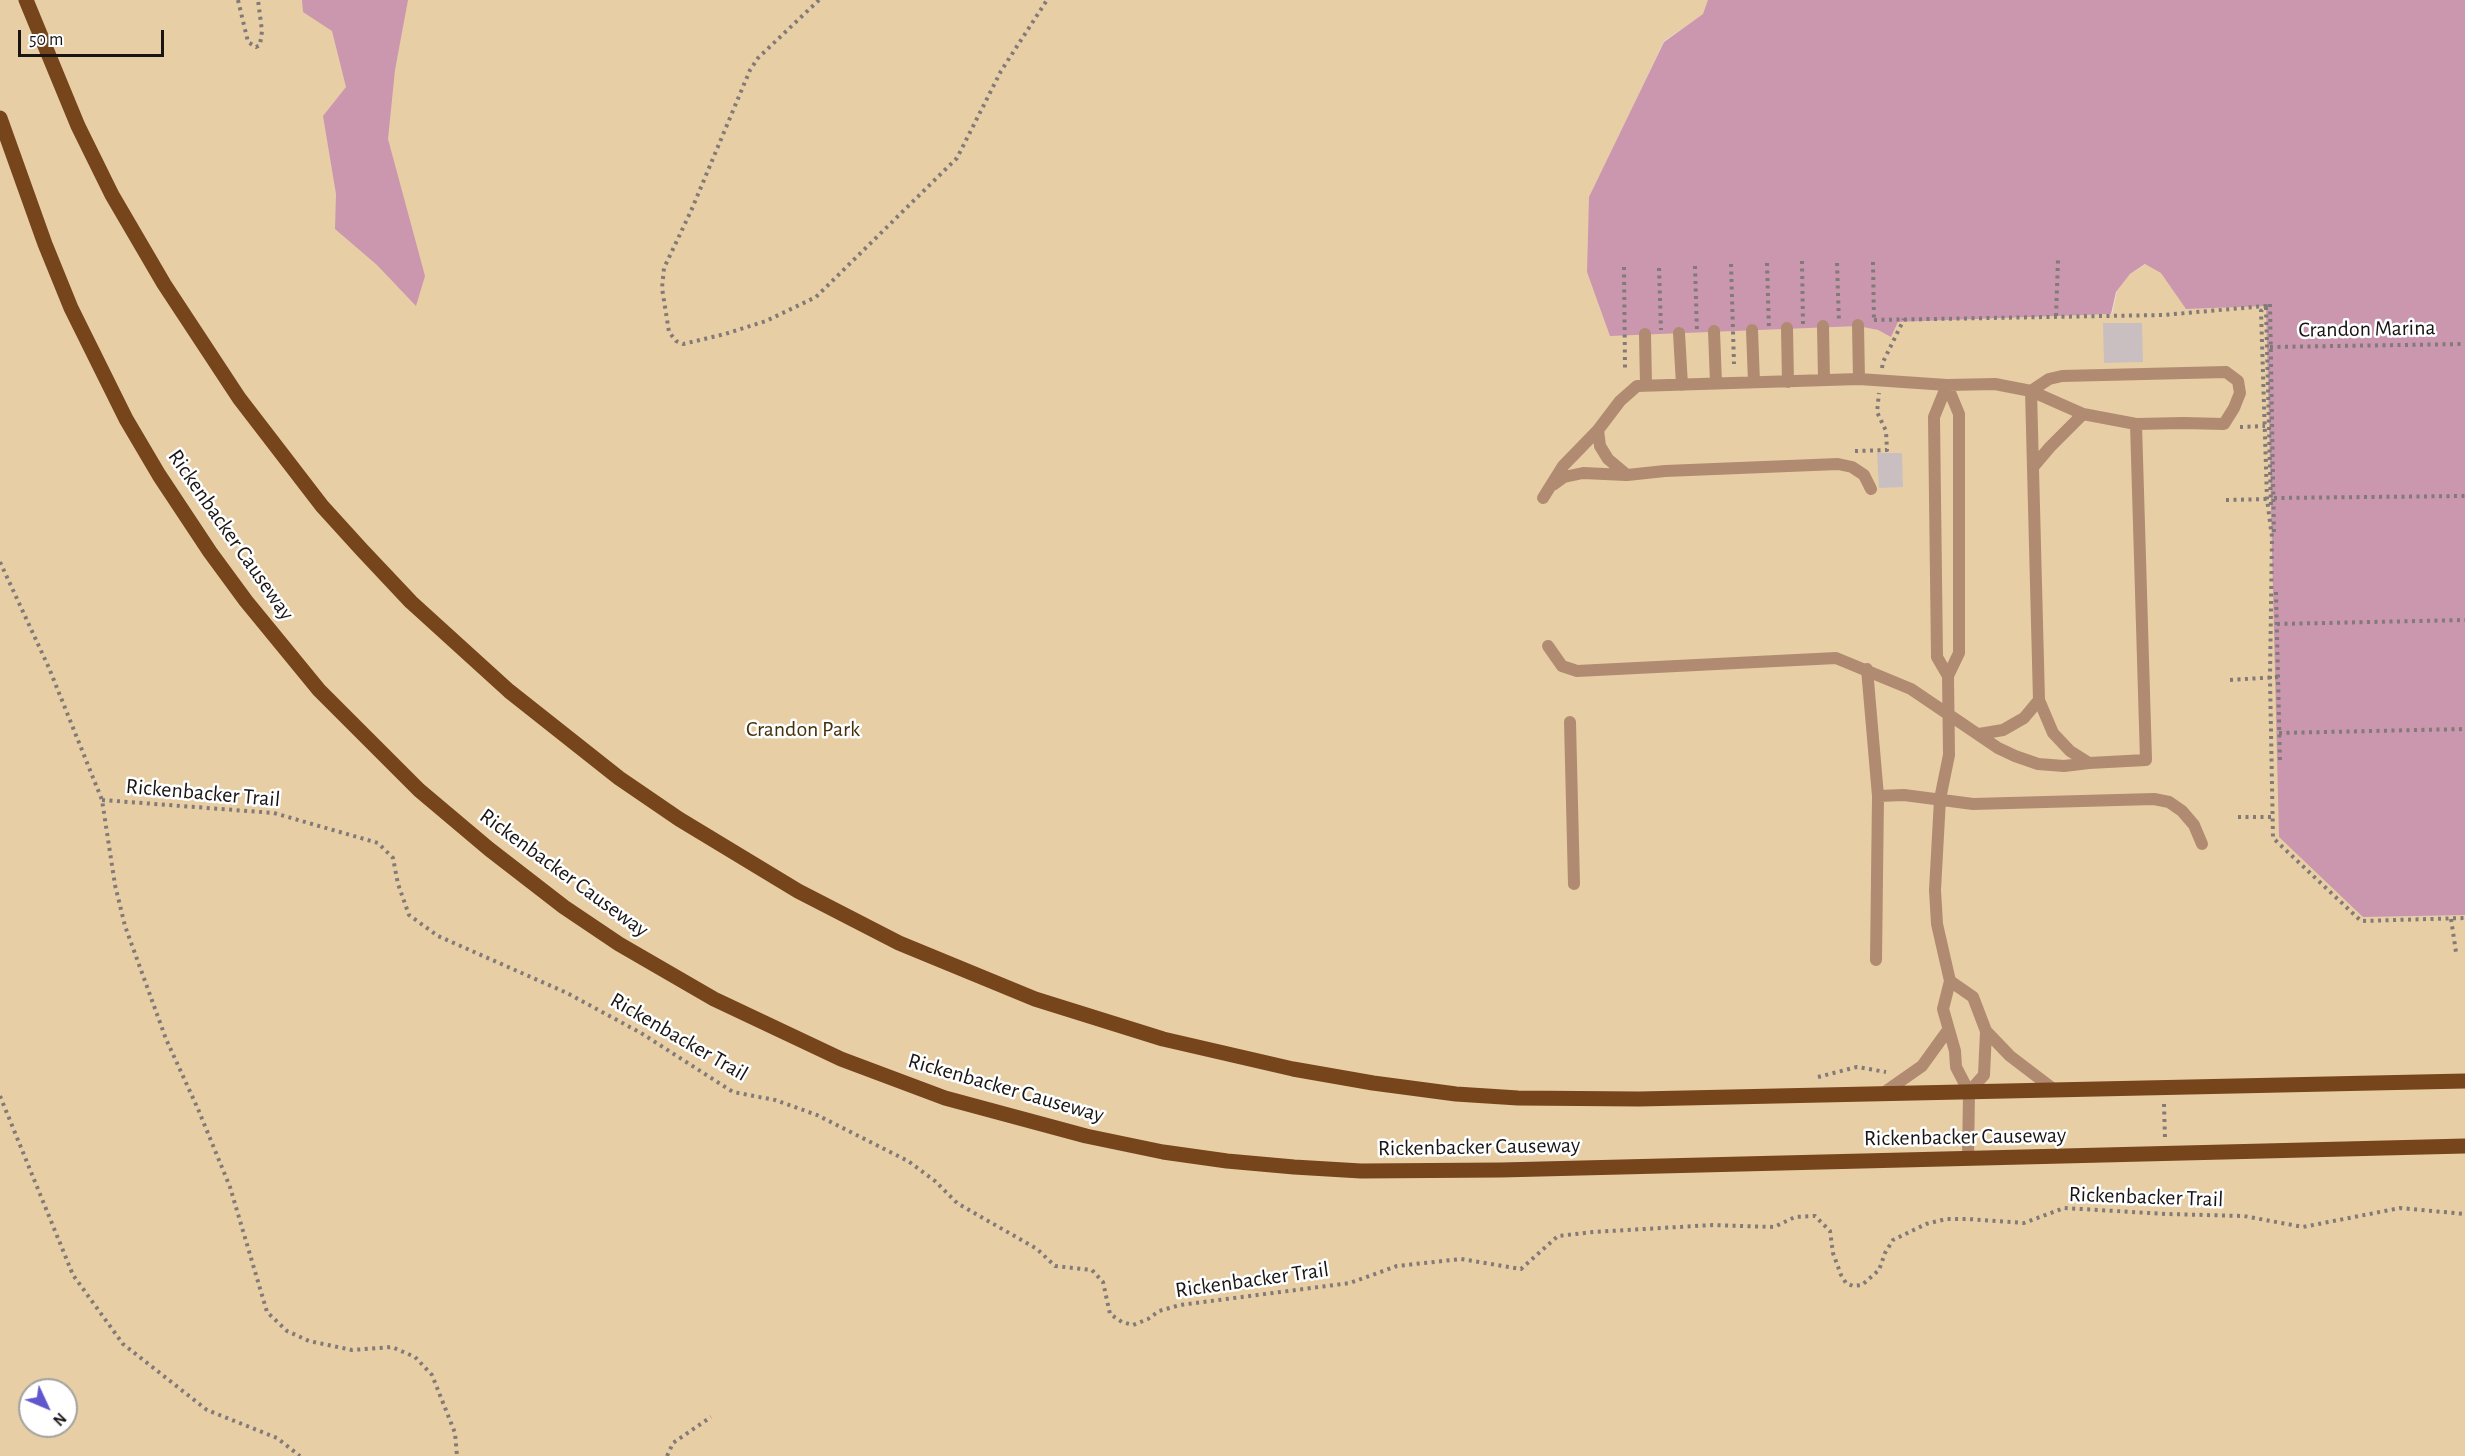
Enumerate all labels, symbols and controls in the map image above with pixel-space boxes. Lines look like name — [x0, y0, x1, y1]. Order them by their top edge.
scale bar — [21, 18, 166, 56]
text: 50 m — [29, 31, 63, 49]
street label: Crandon Marina — [2298, 315, 2436, 343]
street label: Rickenbacker Causeway — [162, 444, 300, 626]
park label: Crandon Park — [746, 716, 860, 742]
street label: Rickenbacker Trail — [125, 773, 281, 813]
street label: Rickenbacker Causeway — [474, 803, 654, 943]
street label: Rickenbacker Trail — [605, 987, 753, 1087]
street label: Rickenbacker Causeway — [905, 1047, 1107, 1129]
street label: Rickenbacker Causeway — [1864, 1122, 2066, 1152]
street label: Rickenbacker Causeway — [1378, 1132, 1580, 1162]
street label: Rickenbacker Trail — [2068, 1181, 2224, 1213]
street label: Rickenbacker Trail — [1173, 1256, 1331, 1304]
north arrow — [18, 1378, 78, 1438]
text: N — [50, 1410, 69, 1429]

